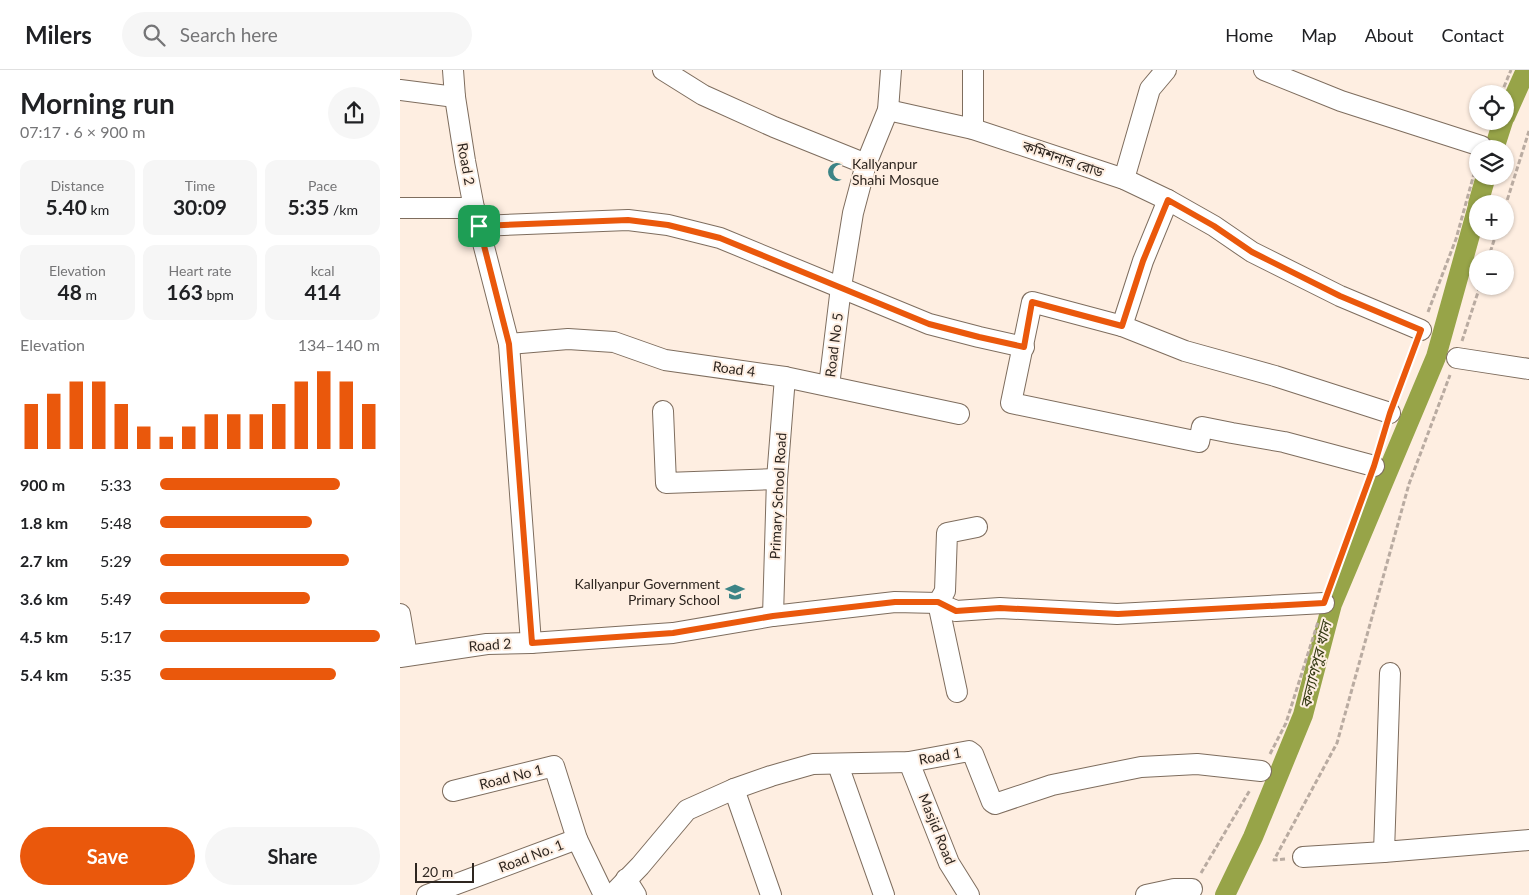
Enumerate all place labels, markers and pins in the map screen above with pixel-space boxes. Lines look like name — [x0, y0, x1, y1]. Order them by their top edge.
place label: Kallyanpur Shahi Mosque — [852, 155, 939, 188]
mosque icon: Kallyanpur Shahi Mosque — [826, 161, 848, 183]
pin — [458, 205, 500, 247]
place label: Kallyanpur Government Primary School — [574, 575, 720, 608]
school or university icon: Kallyanpur Government Primary School — [724, 581, 746, 603]

